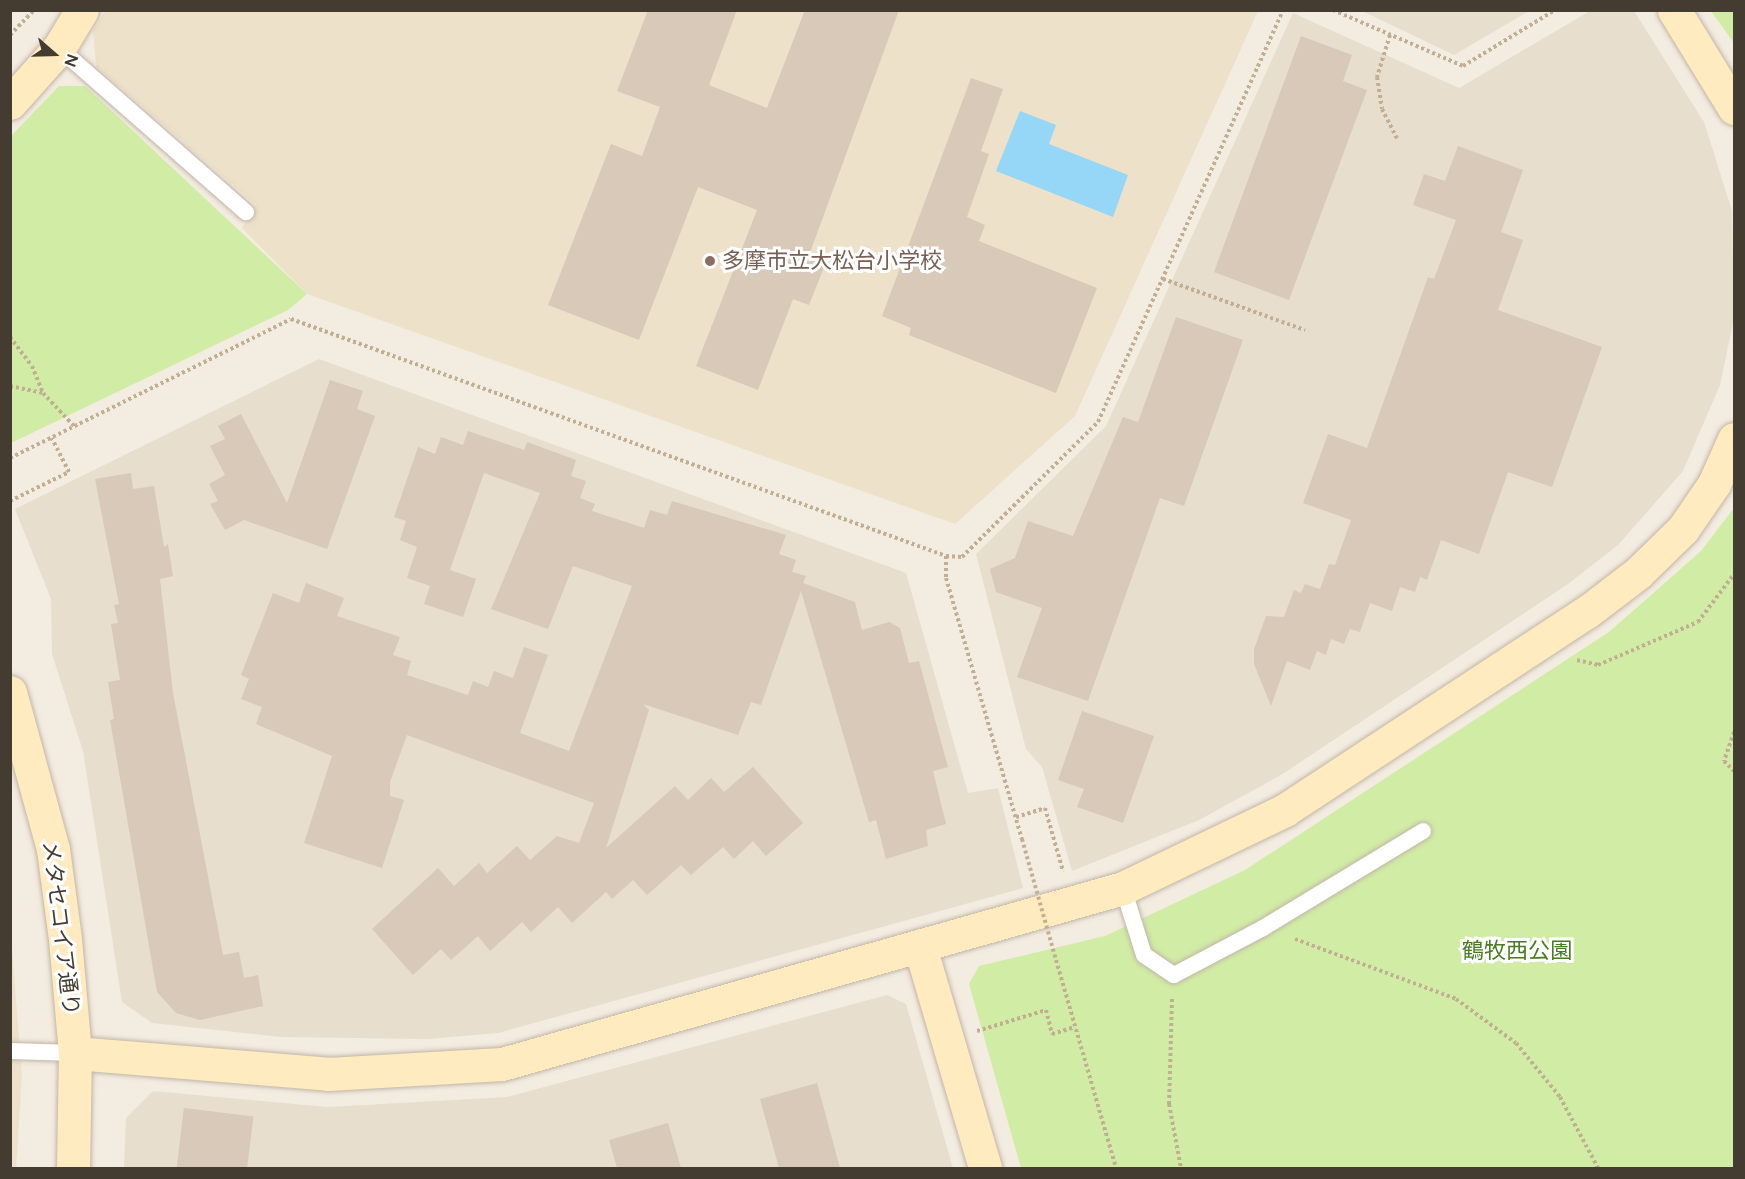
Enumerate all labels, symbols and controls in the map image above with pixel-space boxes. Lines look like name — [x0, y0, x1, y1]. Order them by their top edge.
north arrow — [24, 24, 84, 84]
text: N — [60, 51, 82, 69]
place label: 多摩市立大松台小学校 — [722, 248, 942, 274]
marker: 多摩市立大松台小学校 — [703, 254, 717, 268]
street label: メタセコイア通り — [37, 839, 85, 1017]
park label: 鶴牧西公園 — [1462, 938, 1572, 964]

